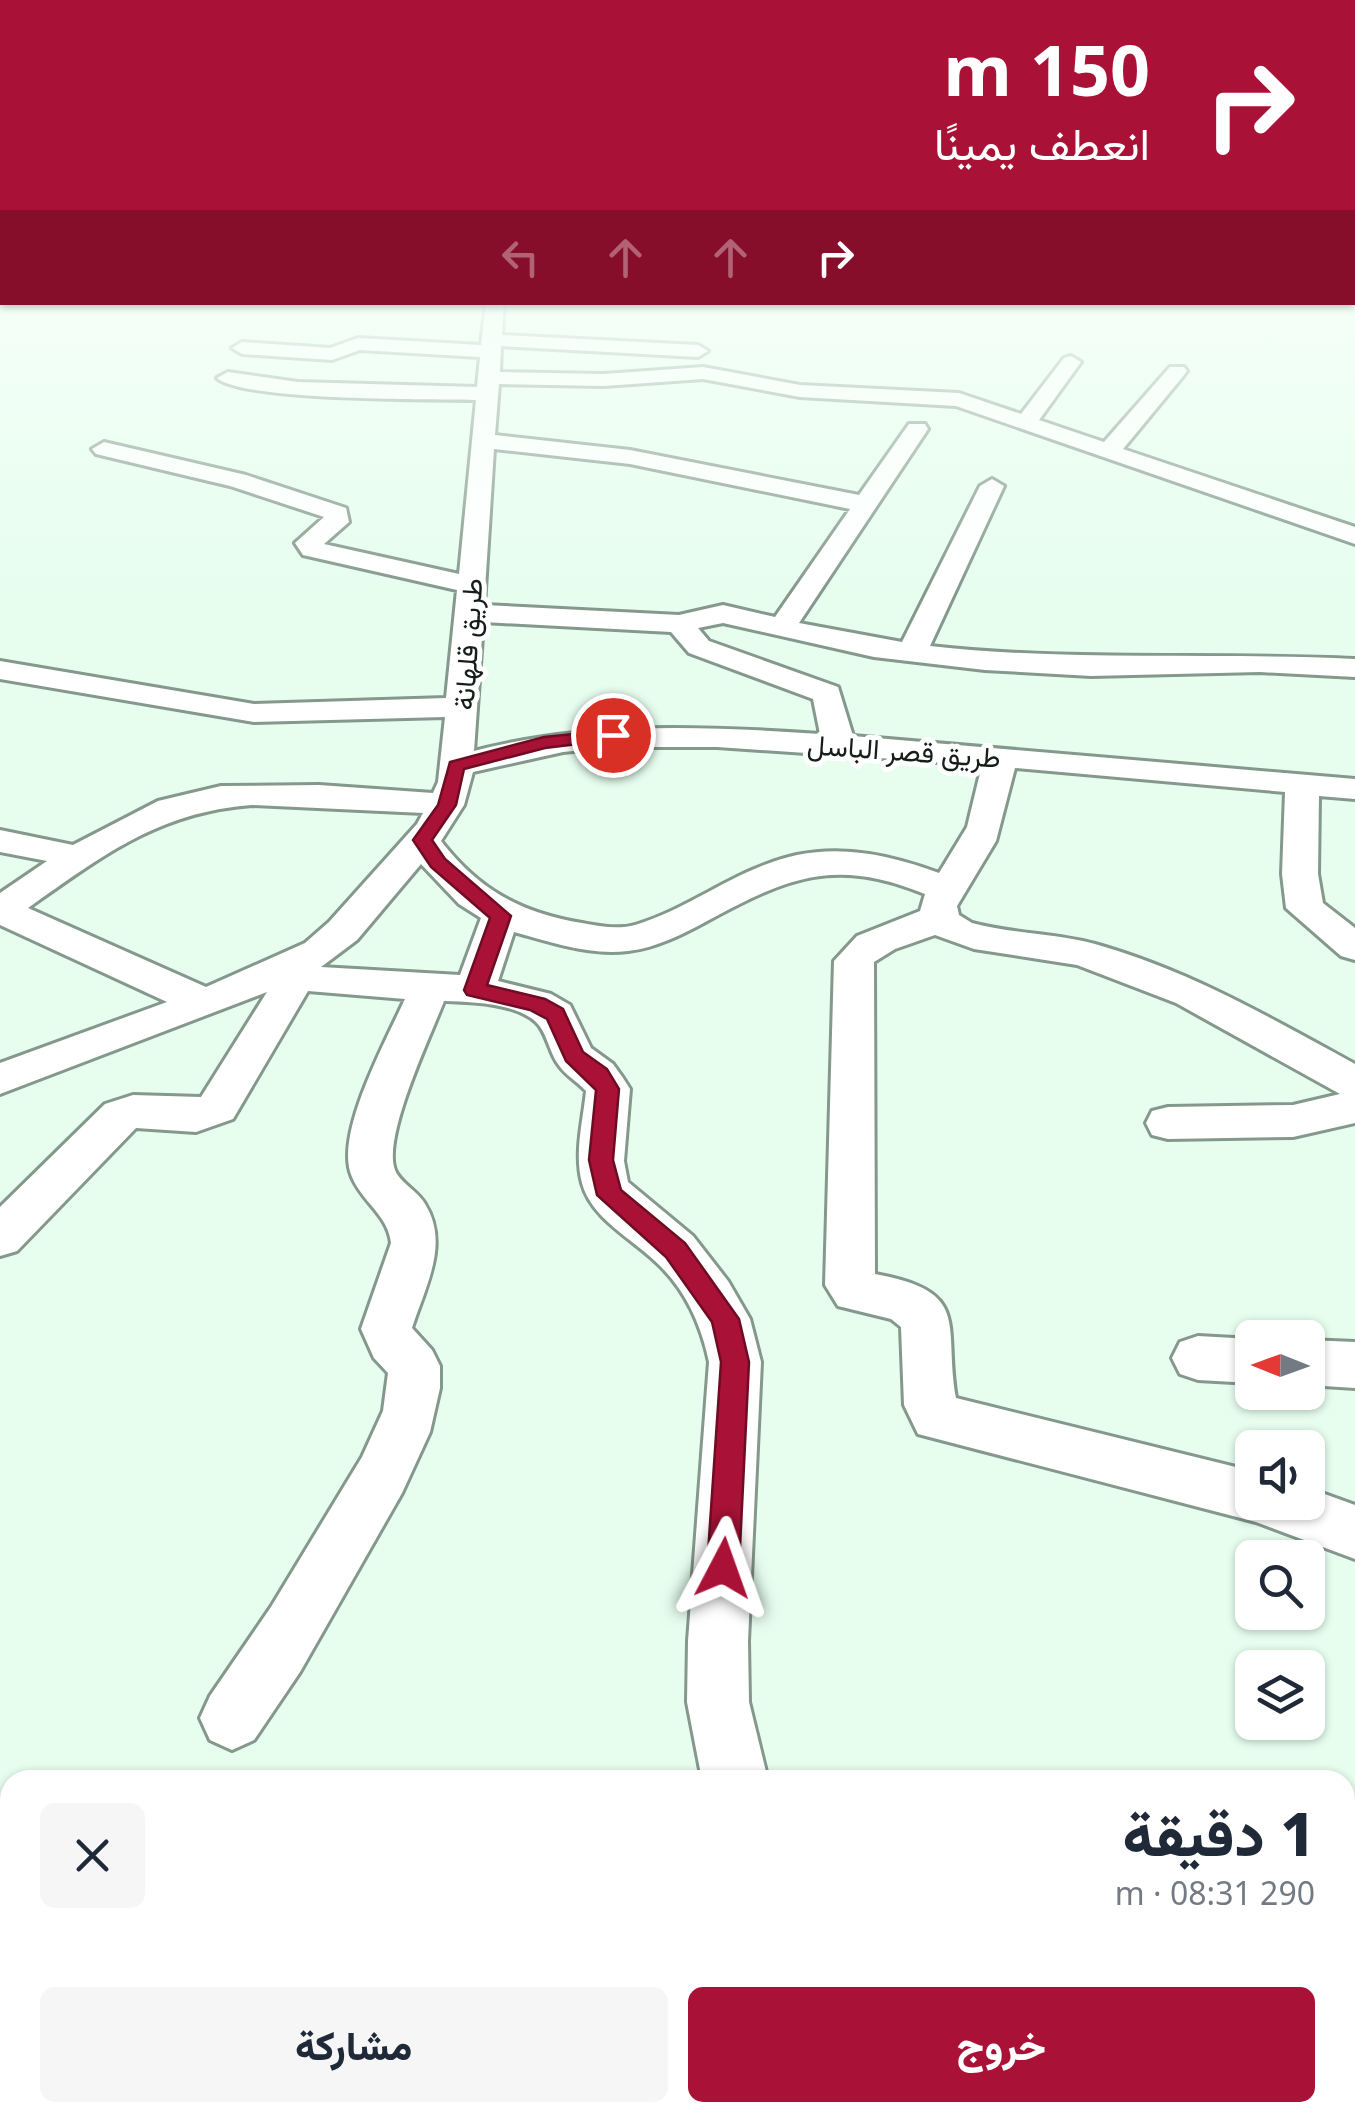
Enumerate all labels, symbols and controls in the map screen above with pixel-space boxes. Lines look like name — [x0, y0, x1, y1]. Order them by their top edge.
text: 150 m — [943, 21, 1150, 117]
icon: right — [1185, 40, 1315, 170]
text: انعطف يمينًا — [934, 112, 1150, 173]
icon: left — [493, 230, 548, 285]
icon: ahead — [598, 230, 653, 285]
icon: ahead — [703, 230, 758, 285]
icon: right — [808, 230, 863, 285]
street label: طريق قلهانة — [443, 577, 491, 711]
pin — [571, 693, 656, 778]
icon: arrive — [586, 708, 641, 763]
street label: طريق قصر الباسل — [806, 724, 1002, 776]
north arrow — [1235, 1320, 1325, 1410]
map controls — [1235, 1320, 1325, 1740]
button: sound — [1235, 1430, 1325, 1520]
position arrow — [671, 1516, 775, 1620]
button: search — [1235, 1540, 1325, 1630]
button: layers — [1235, 1650, 1325, 1740]
text: 1 دقيقة — [1123, 1792, 1315, 1874]
button: close — [40, 1803, 145, 1908]
text: 290 m · 08:31 — [1115, 1871, 1315, 1914]
button: مشاركة — [40, 1987, 668, 2102]
button: خروج — [688, 1987, 1315, 2102]

